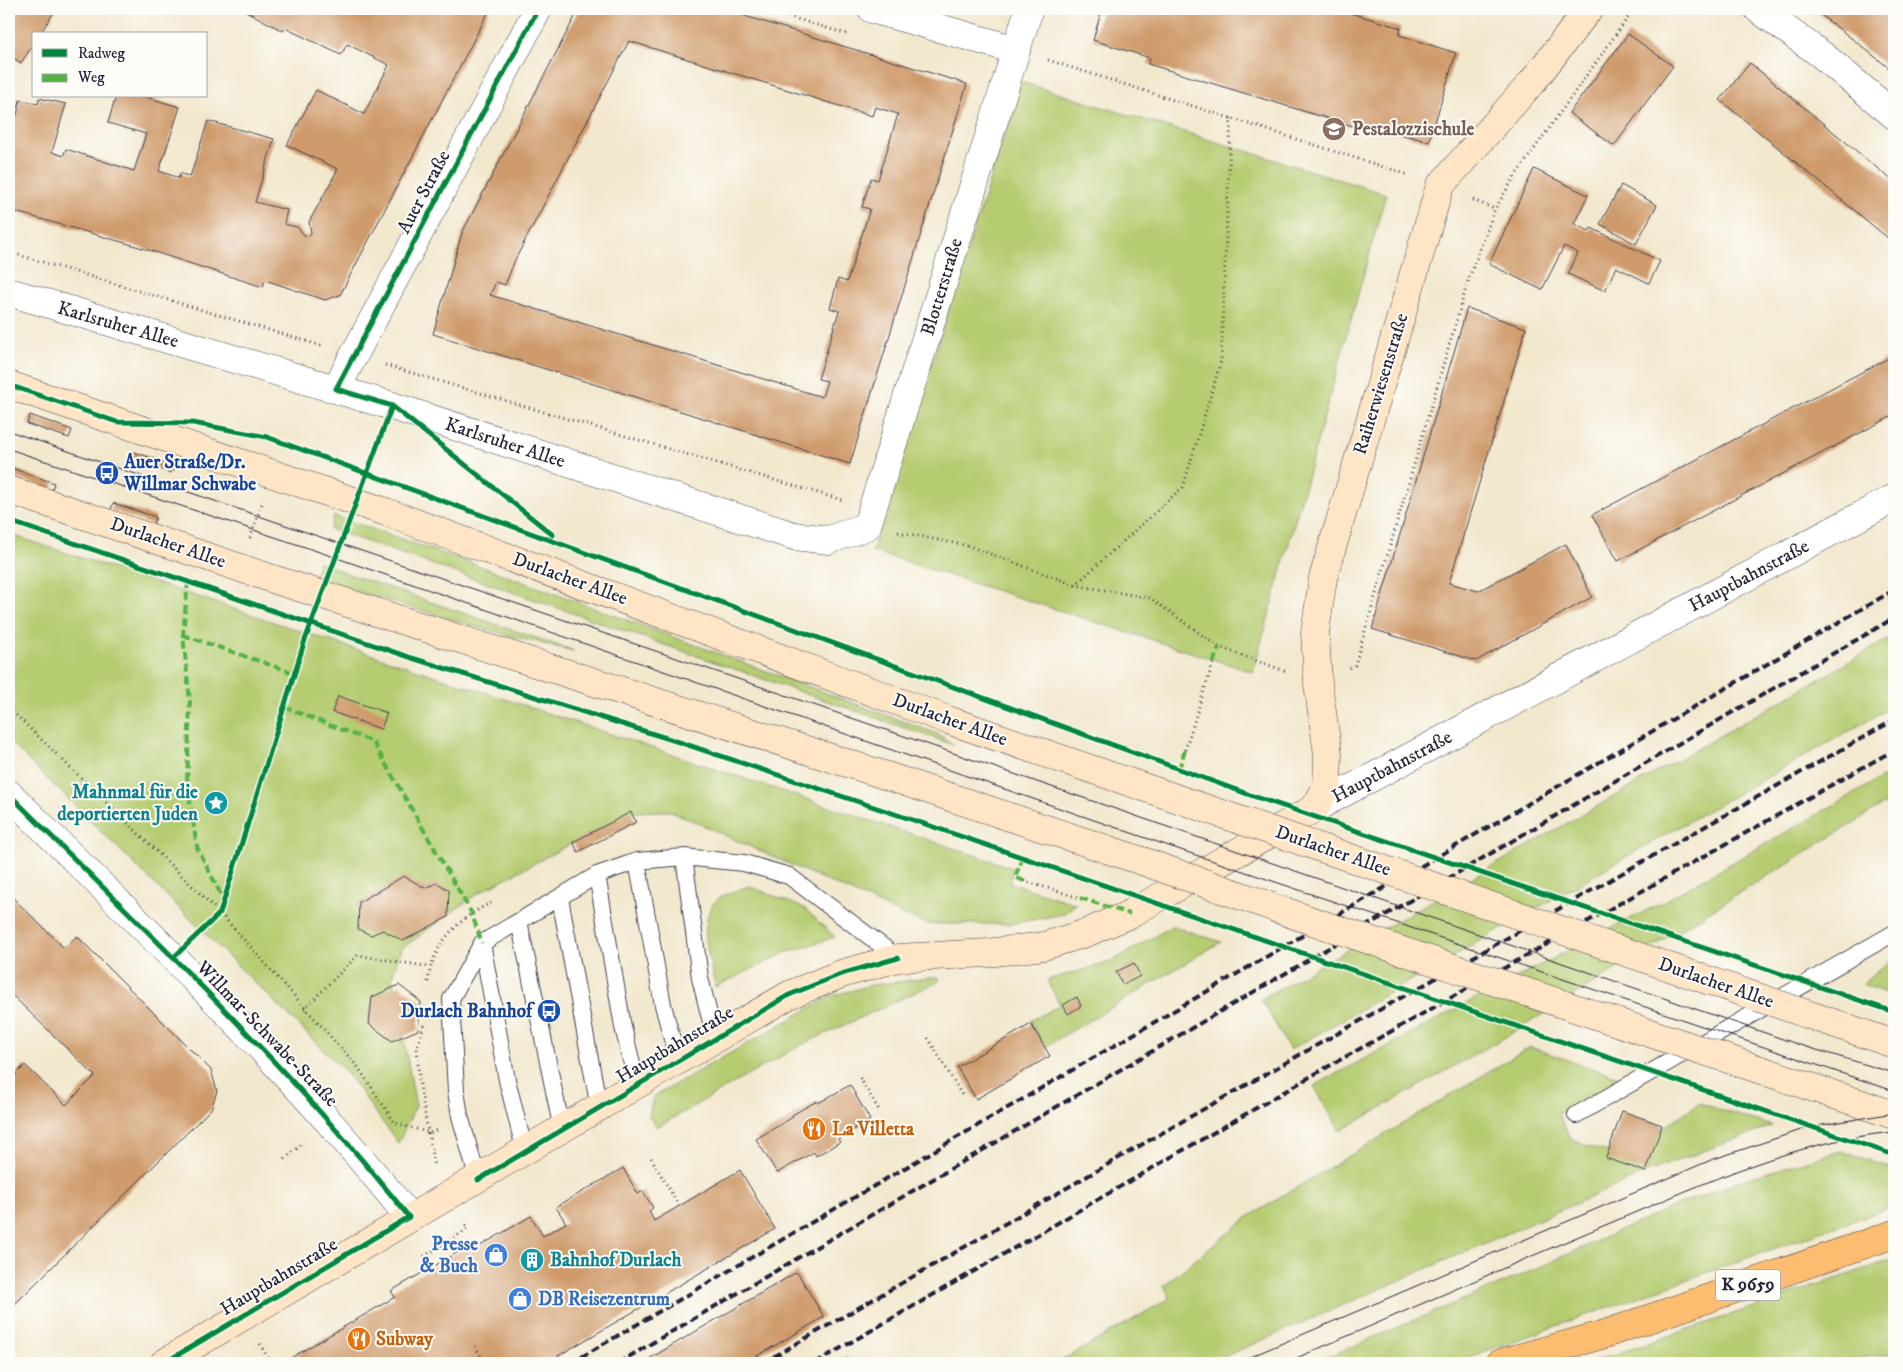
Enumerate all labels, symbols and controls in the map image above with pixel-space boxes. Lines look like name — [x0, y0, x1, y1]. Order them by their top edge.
legend — [32, 32, 208, 98]
text: Radweg — [78, 44, 126, 63]
text: Weg — [77, 68, 105, 87]
school or university icon: Pestalozzischule — [1321, 116, 1347, 142]
place label: Pestalozzischule — [1352, 118, 1475, 141]
street label: Auer Straße — [393, 146, 456, 237]
street label: Blotterstraße — [916, 235, 968, 339]
street label: Karlsruher Allee — [55, 297, 181, 353]
street label: Raiherwiesenstraße — [1349, 310, 1413, 457]
street label: Karlsruher Allee — [442, 413, 568, 473]
place label: Auer Straße/Dr. Willmar Schwabe — [123, 451, 256, 496]
bus stop icon: Auer Straße/Dr. Willmar Schwabe — [94, 460, 120, 486]
street label: Durlacher Allee — [107, 513, 229, 574]
street label: Hauptbahnstraße — [1685, 535, 1813, 617]
street label: Durlacher Allee — [510, 548, 631, 610]
street label: Durlacher Allee — [890, 689, 1011, 751]
street label: Hauptbahnstraße — [1328, 726, 1456, 808]
place label: Mahnmal für die deportierten Juden — [57, 781, 199, 826]
place icon: Mahnmal für die deportierten Juden — [203, 790, 229, 816]
street label: Durlacher Allee — [1272, 821, 1394, 882]
street label: Durlacher Allee — [1655, 953, 1777, 1014]
street label: Willmar-Schwabe-Straße — [191, 956, 343, 1112]
bus stop icon: Durlach Bahnhof — [536, 998, 562, 1024]
place label: Durlach Bahnhof — [401, 1000, 536, 1023]
street label: Hauptbahnstraße — [612, 1001, 738, 1089]
restaurant icon: La Villetta — [801, 1116, 827, 1142]
place label: La Villetta — [832, 1118, 915, 1141]
street label: Hauptbahnstraße — [216, 1233, 342, 1321]
place label: Presse & Buch — [420, 1233, 479, 1278]
shop icon: Presse & Buch — [483, 1242, 509, 1268]
building icon: Bahnhof Durlach — [519, 1247, 545, 1273]
place label: Bahnhof Durlach — [550, 1249, 682, 1272]
road number: K 9659 — [1716, 1270, 1780, 1300]
shop icon: DB Reisezentrum — [507, 1286, 533, 1312]
place label: DB Reisezentrum — [538, 1288, 671, 1311]
restaurant icon: Subway — [346, 1326, 372, 1352]
place label: Subway — [376, 1328, 434, 1351]

